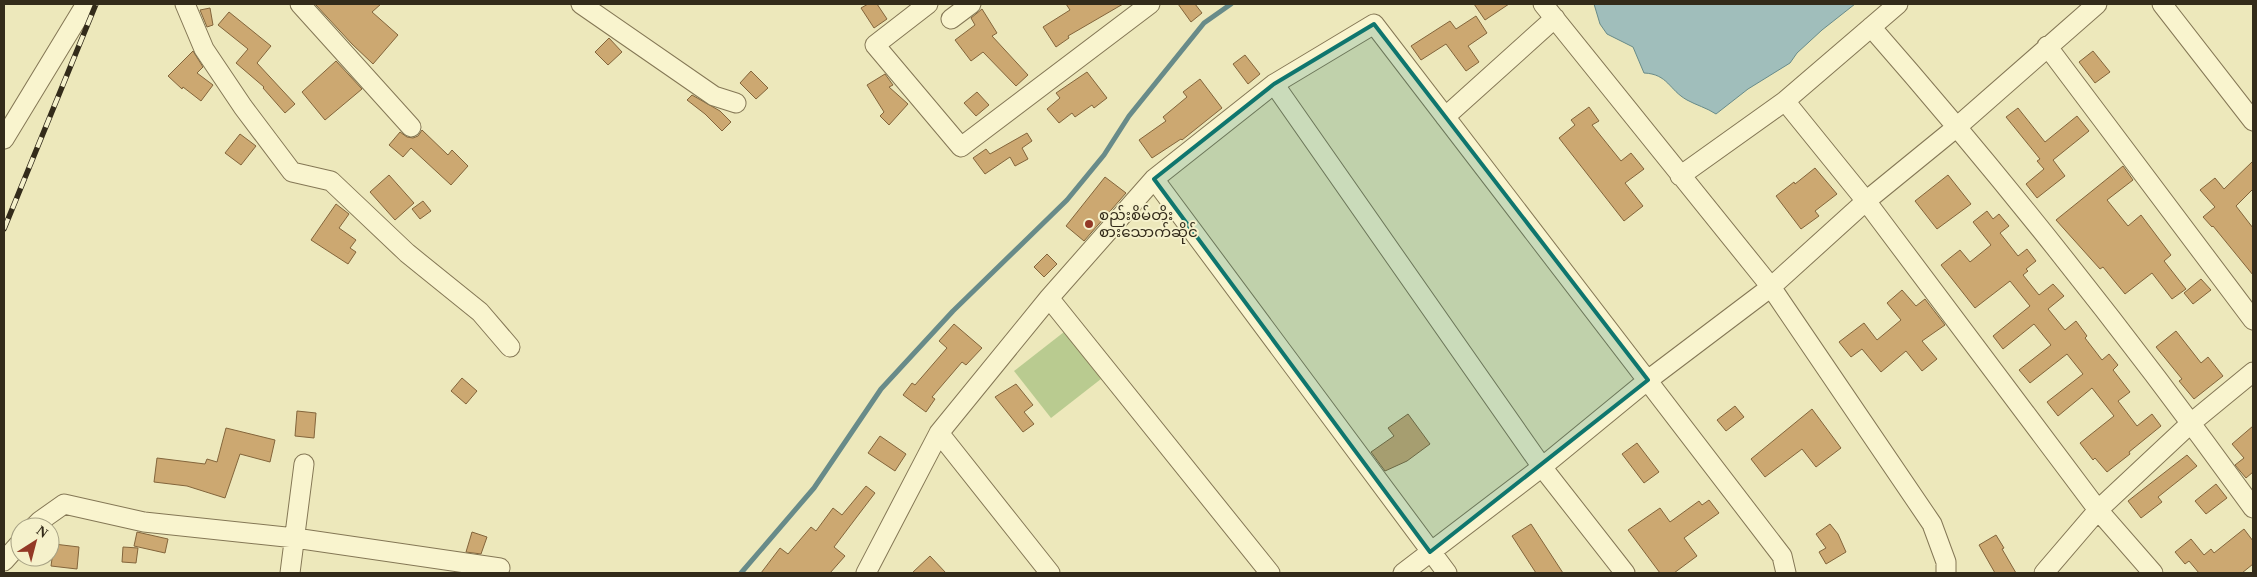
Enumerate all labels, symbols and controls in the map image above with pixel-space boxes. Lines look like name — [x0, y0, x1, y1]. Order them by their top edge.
place label: စည်းစိမ်တိုး စားသောက်ဆိုင် — [1099, 205, 1198, 244]
marker: စည်းစိမ်တိုး စားသောက်ဆိုင် — [1083, 218, 1095, 230]
north arrow — [10, 517, 60, 567]
text: N — [34, 523, 51, 541]

